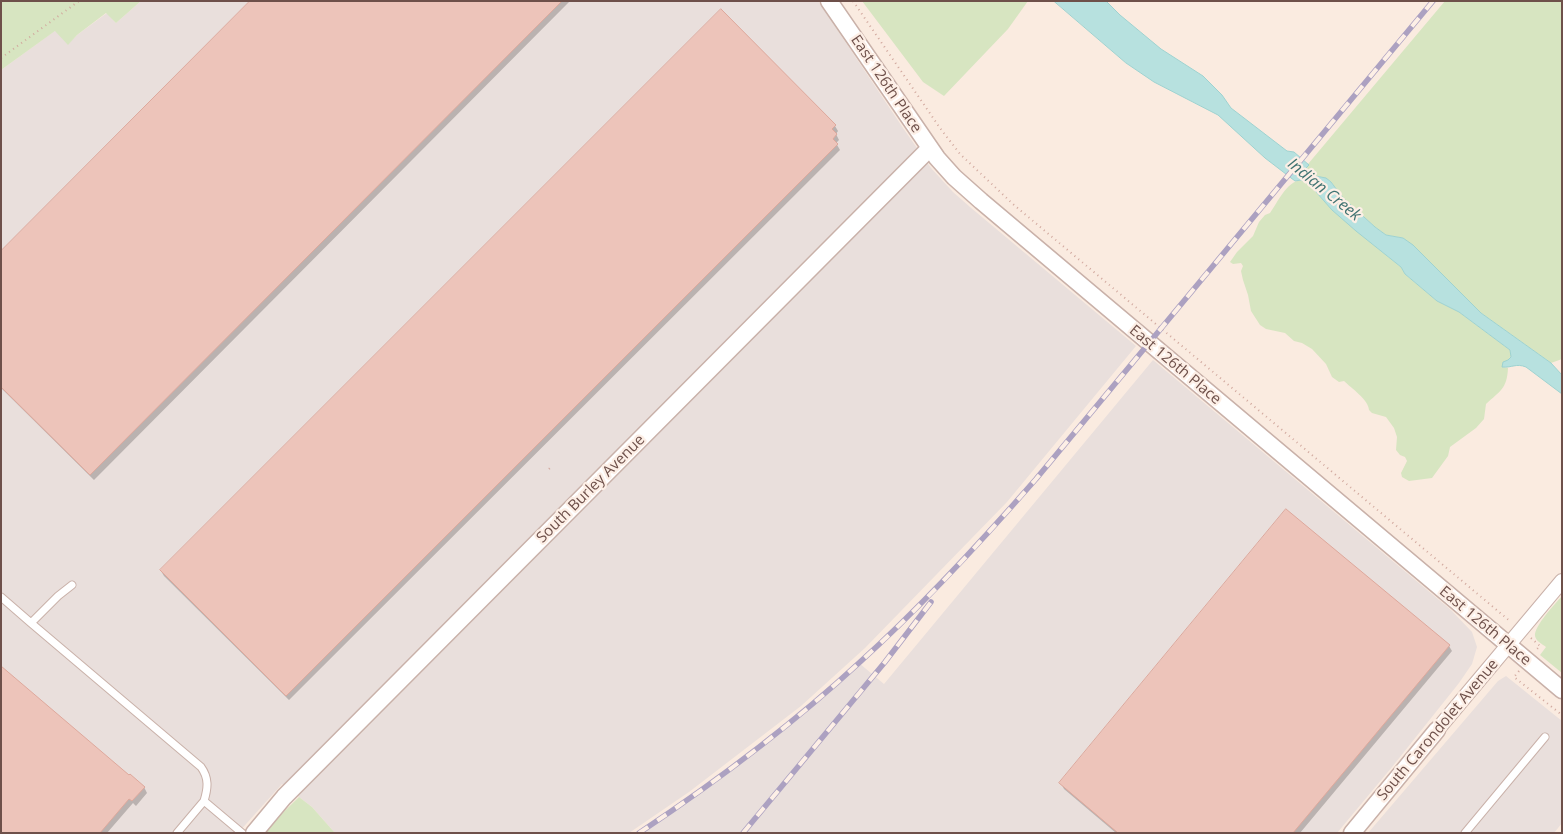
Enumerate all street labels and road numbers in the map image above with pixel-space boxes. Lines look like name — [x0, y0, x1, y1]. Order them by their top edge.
street label: East 126th Place — [847, 32, 925, 136]
street label: East 126th Place — [1126, 321, 1224, 409]
street label: South Burley Avenue — [533, 431, 649, 547]
street label: East 126th Place — [1436, 582, 1534, 670]
street label: South Carondolet Avenue — [1374, 656, 1502, 804]

